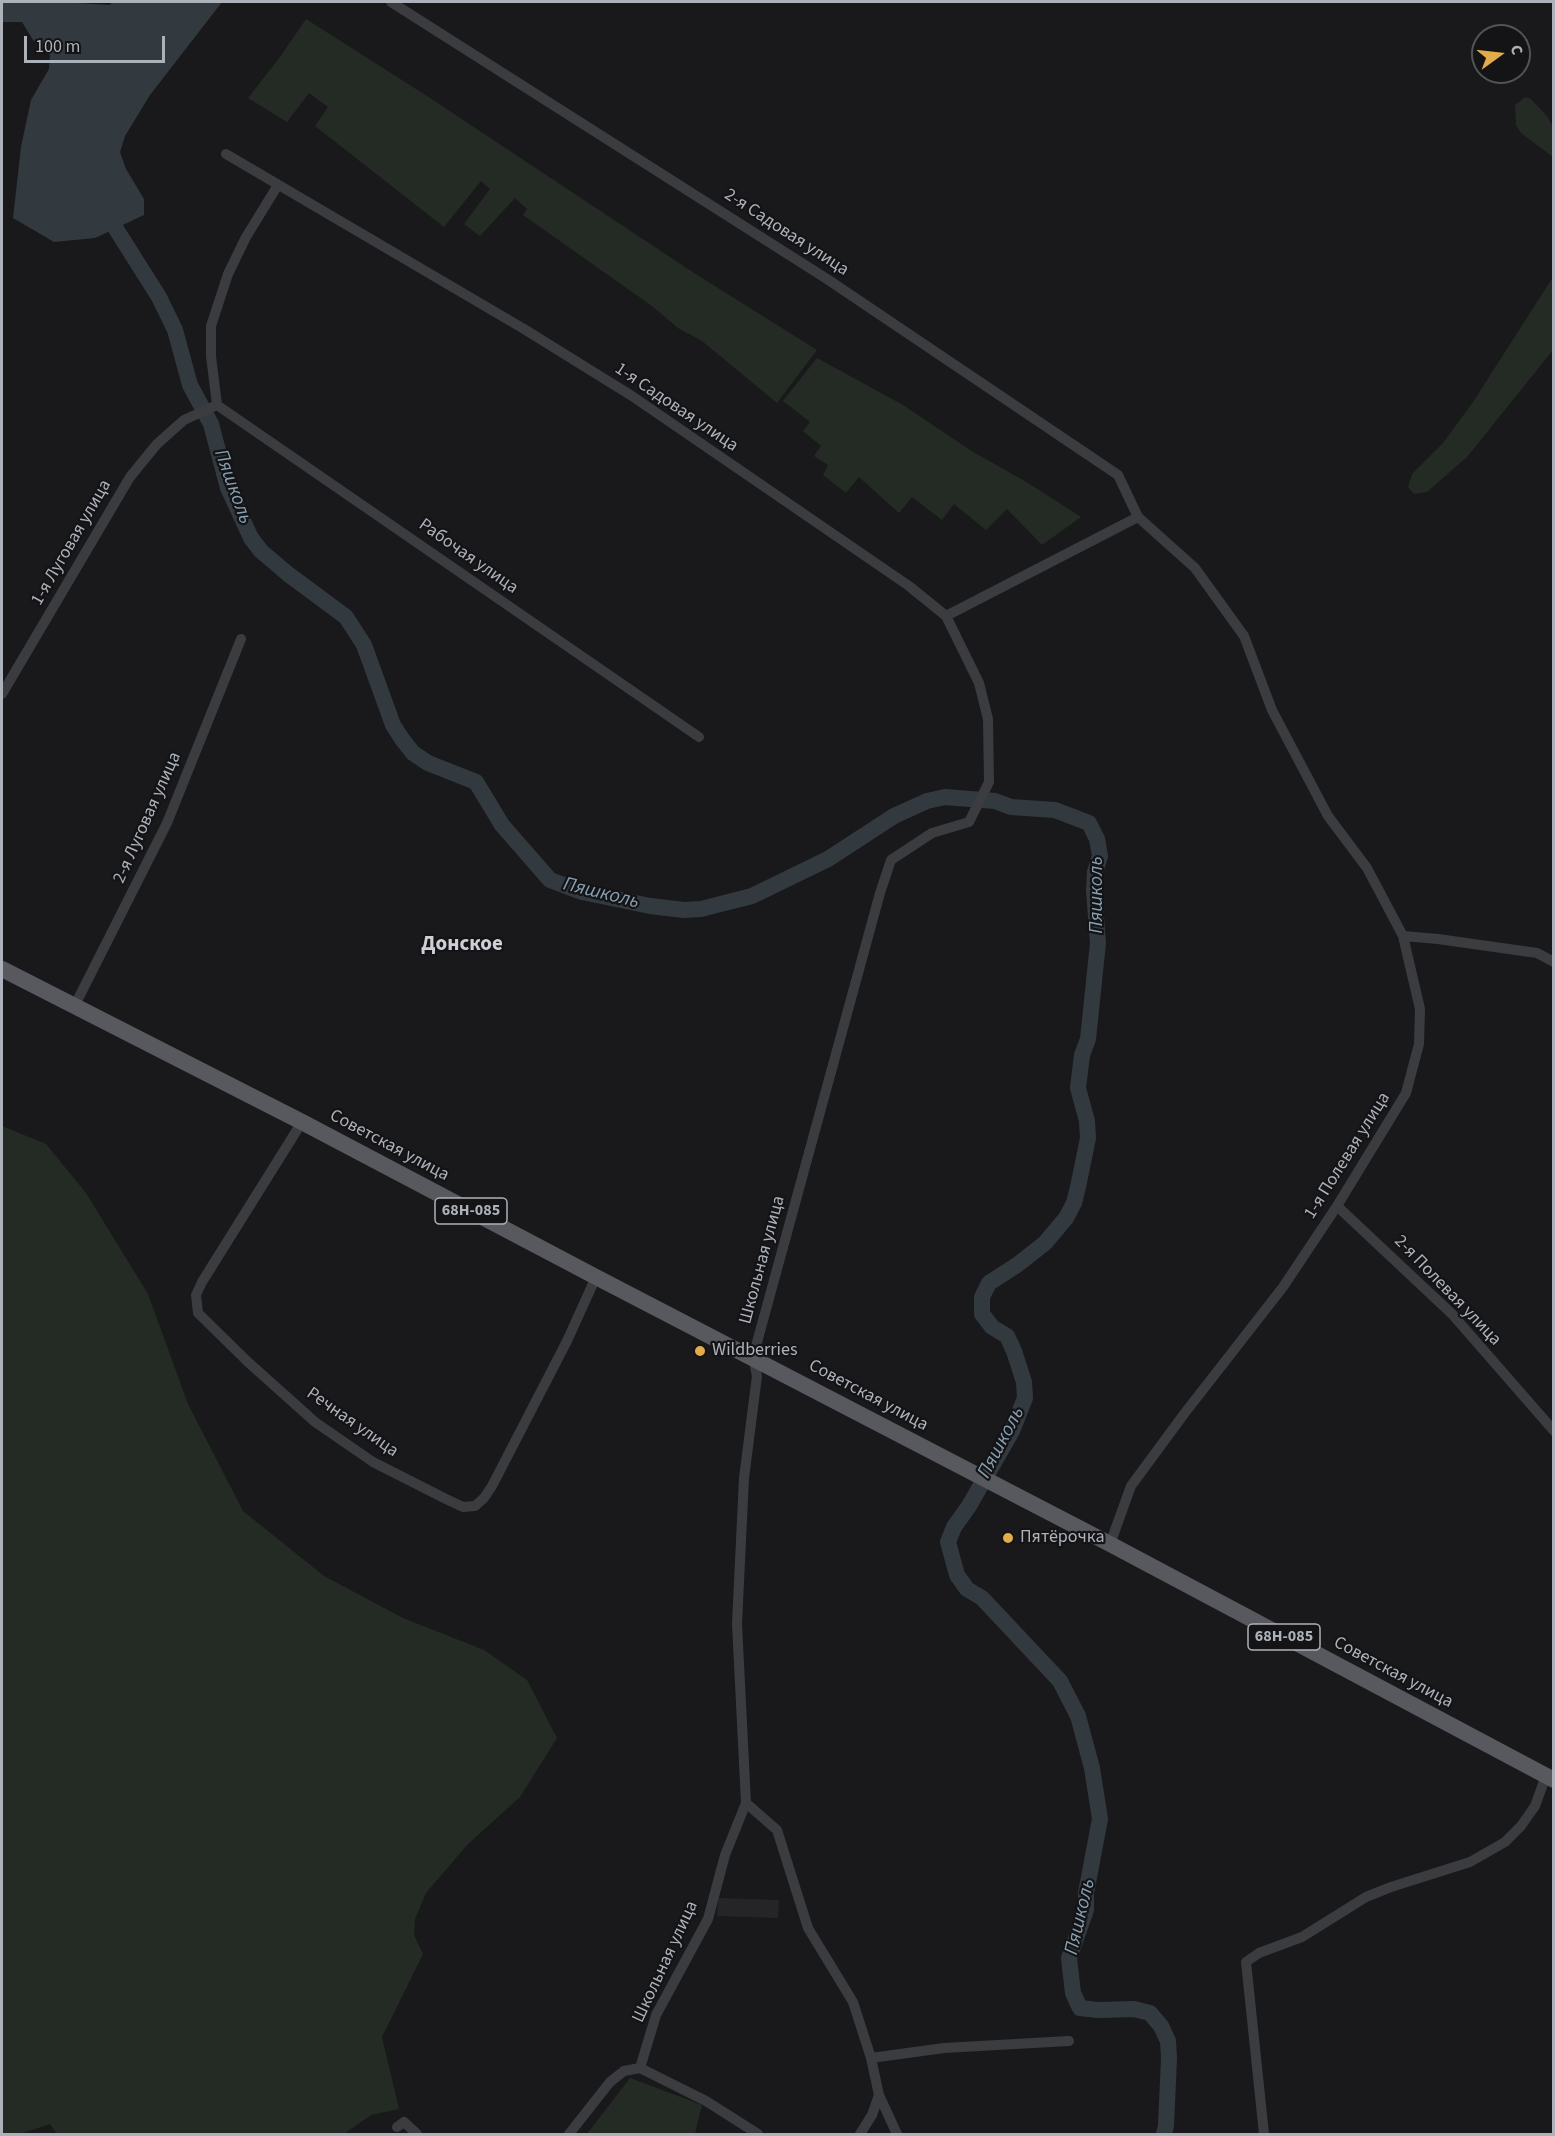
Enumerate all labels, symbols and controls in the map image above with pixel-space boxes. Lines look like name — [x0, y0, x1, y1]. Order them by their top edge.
scale bar — [27, 24, 168, 62]
north arrow — [1471, 24, 1531, 84]
text: 100 m — [35, 34, 80, 59]
text: С — [1505, 43, 1528, 57]
street label: 2-я Садовая улица — [720, 185, 852, 281]
street label: 1-я Садовая улица — [610, 359, 742, 457]
water label: Пяшколь — [207, 447, 257, 527]
street label: 1-я Луговая улица — [27, 476, 117, 610]
street label: Рабочая улица — [414, 515, 522, 599]
street label: 2-я Луговая улица — [109, 749, 187, 887]
water label: Пяшколь — [1086, 856, 1110, 934]
water label: Пяшколь — [561, 873, 641, 915]
district label: Донское — [421, 932, 503, 958]
street label: 1-я Полевая улица — [1300, 1089, 1396, 1223]
street label: Советская улица — [326, 1105, 452, 1187]
street label: Школьная улица — [736, 1194, 790, 1326]
road number: 68Н-085 — [435, 1198, 507, 1224]
street label: 2-я Полевая улица — [1389, 1231, 1505, 1351]
place label: Wildberries — [712, 1340, 797, 1362]
marker: Wildberries — [693, 1344, 707, 1358]
street label: Советская улица — [805, 1355, 931, 1437]
street label: Речная улица — [302, 1383, 402, 1463]
water label: Пяшколь — [973, 1403, 1031, 1483]
place label: Пятёрочка — [1020, 1527, 1105, 1549]
marker: Пятёрочка — [1001, 1531, 1015, 1545]
road number: 68Н-085 — [1248, 1624, 1320, 1650]
street label: Советская улица — [1330, 1632, 1456, 1714]
water label: Пяшколь — [1061, 1877, 1101, 1957]
street label: Школьная улица — [628, 1898, 704, 2026]

